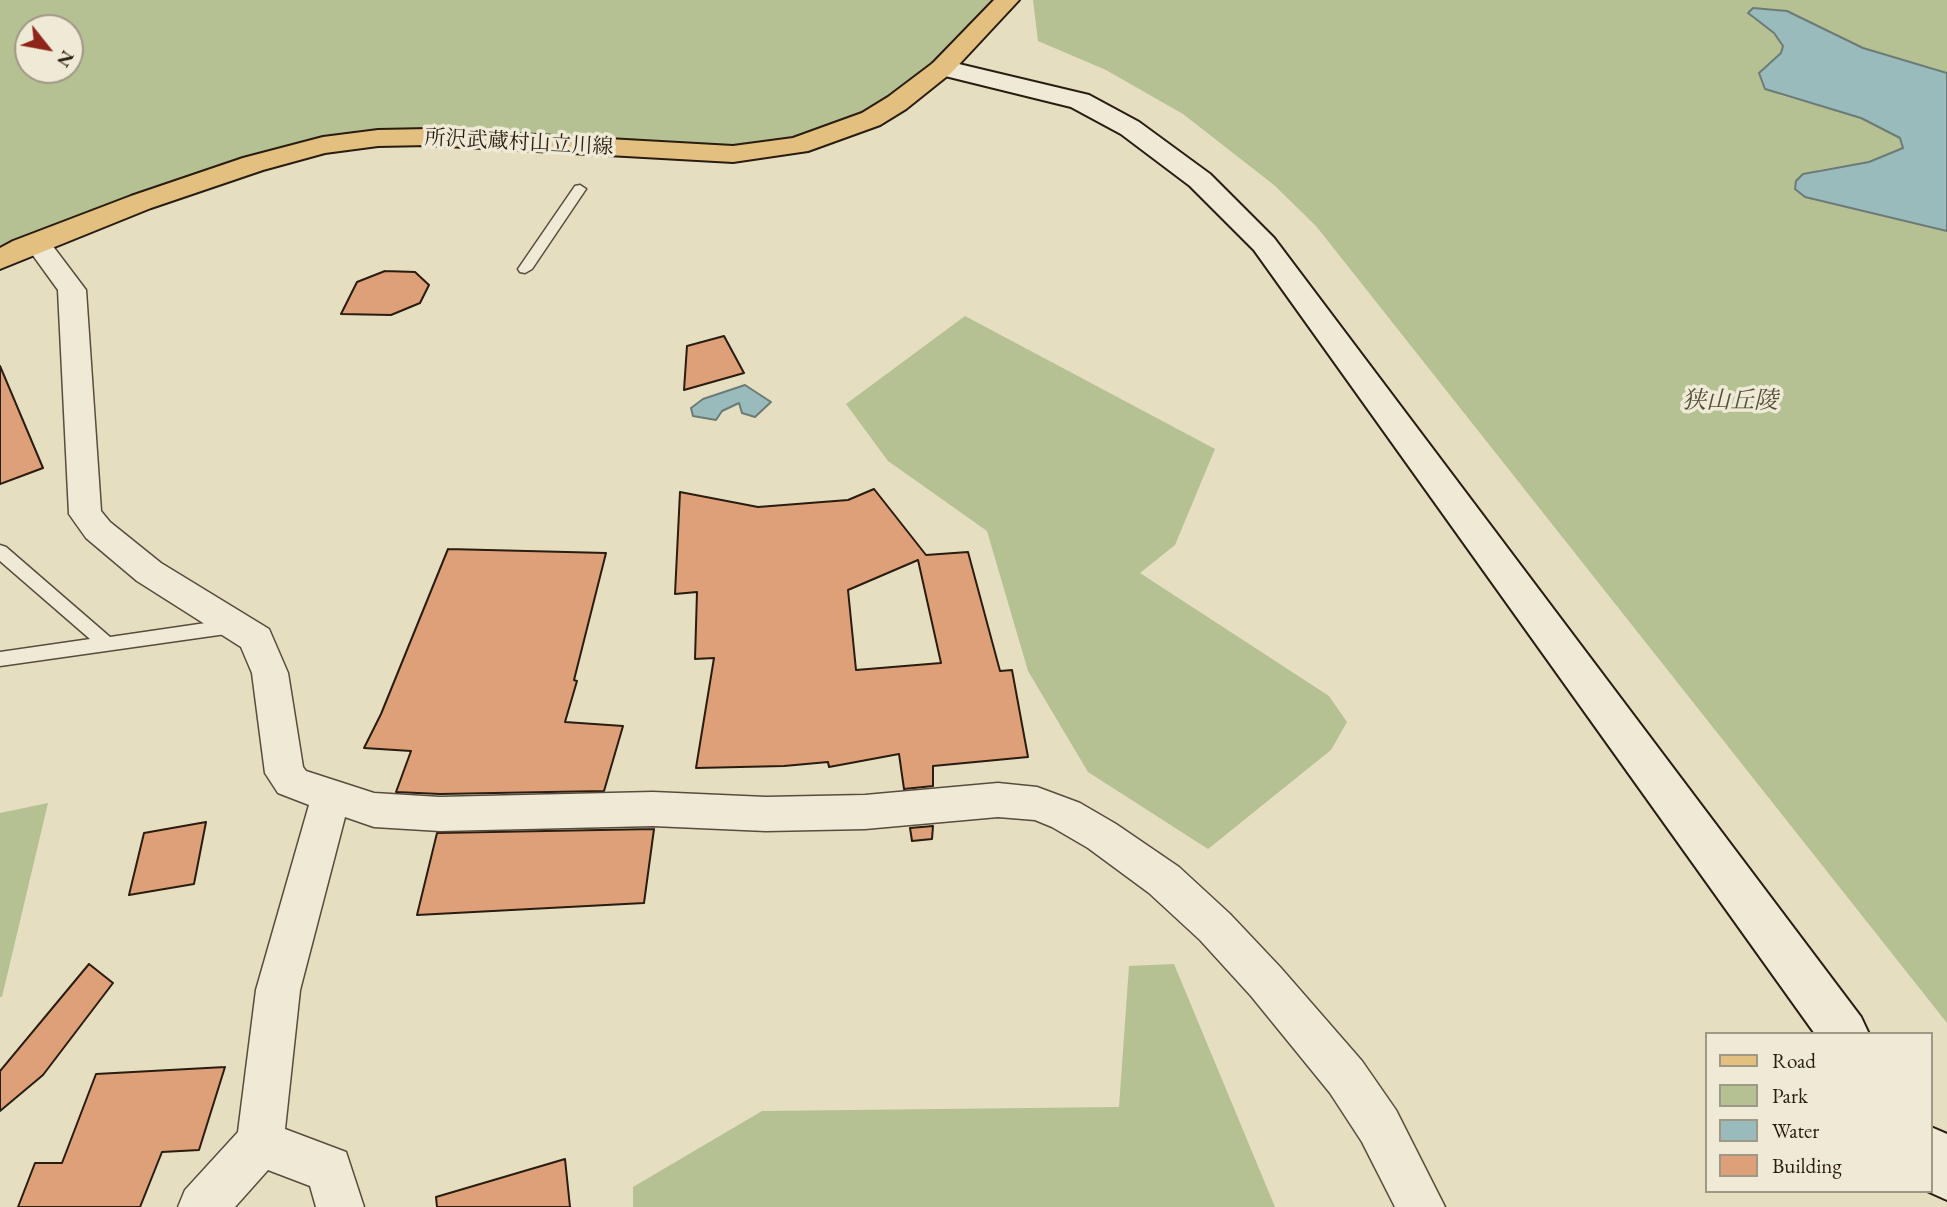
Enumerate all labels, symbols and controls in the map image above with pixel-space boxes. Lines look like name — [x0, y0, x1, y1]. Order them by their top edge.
north arrow — [14, 14, 84, 84]
text: N — [51, 46, 80, 72]
street label: 所沢武蔵村山立川線 — [424, 125, 614, 161]
park label: 狭山丘陵 — [1682, 387, 1778, 415]
legend — [1706, 1032, 1933, 1193]
text: Road — [1772, 1047, 1816, 1074]
text: Park — [1772, 1082, 1808, 1109]
text: Water — [1772, 1117, 1819, 1144]
text: Building — [1772, 1152, 1842, 1179]

